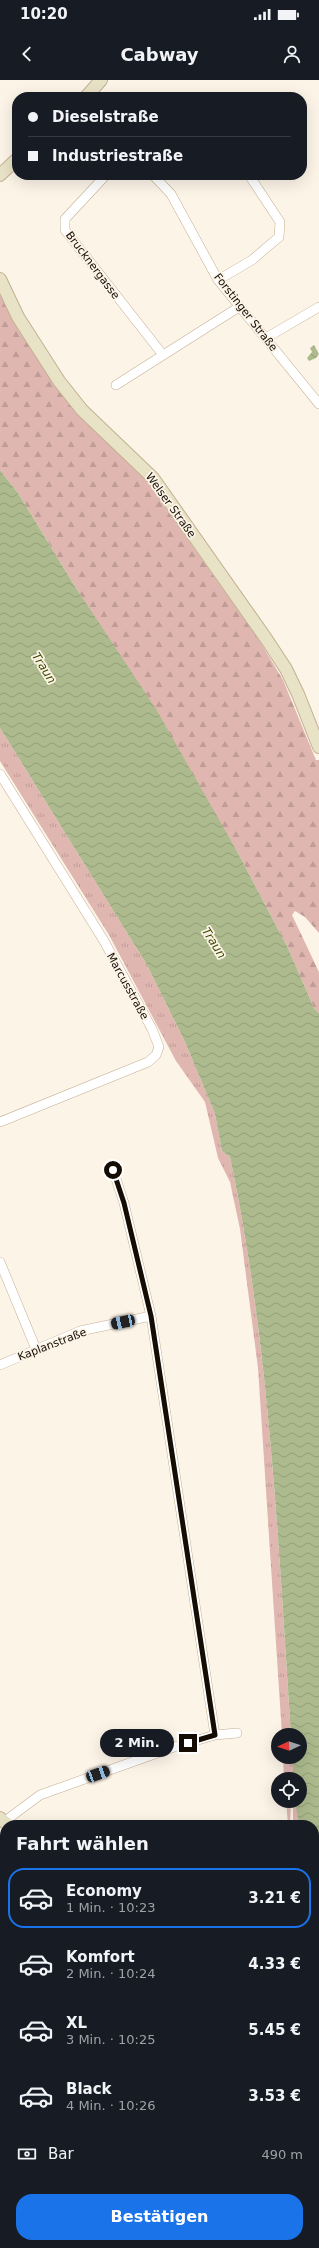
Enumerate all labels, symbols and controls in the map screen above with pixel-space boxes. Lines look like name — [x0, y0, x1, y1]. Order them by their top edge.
text: 10:20 — [20, 5, 68, 23]
icon: back — [16, 43, 38, 65]
icon: person — [281, 43, 303, 65]
text: Cabway — [120, 44, 199, 65]
text: Dieselstraße — [52, 108, 159, 126]
text: Industriestraße — [52, 147, 183, 165]
street label: Brucknergasse — [63, 229, 122, 302]
street label: Forstinger Straße — [211, 271, 280, 354]
street label: Welser Straße — [143, 470, 199, 540]
water label: Traun — [29, 650, 59, 686]
water label: Traun — [199, 925, 229, 961]
street label: Marcusstraße — [104, 951, 151, 1022]
route start — [104, 1161, 122, 1179]
car — [110, 1314, 136, 1330]
street label: Kaplanstraße — [16, 1325, 89, 1364]
north arrow — [271, 1728, 307, 1764]
map controls — [271, 1728, 307, 1808]
callout: 2 Min. — [100, 1729, 174, 1757]
route end — [179, 1734, 197, 1752]
text: 2 Min. — [114, 1735, 160, 1750]
car — [85, 1764, 111, 1784]
button: locate — [271, 1772, 307, 1808]
text: Fahrt wählen — [16, 1833, 149, 1854]
icon: car — [18, 1880, 54, 1916]
text: Economy — [66, 1882, 142, 1900]
text: 3.21 € — [248, 1889, 301, 1907]
text: 1 Min. · 10:23 — [66, 1900, 155, 1915]
icon: car — [18, 1946, 54, 1982]
text: Komfort — [66, 1948, 135, 1966]
text: 4.33 € — [248, 1955, 301, 1973]
text: 2 Min. · 10:24 — [66, 1966, 155, 1981]
icon: car — [18, 2012, 54, 2048]
text: XL — [66, 2014, 87, 2032]
text: 5.45 € — [248, 2021, 301, 2039]
text: 3 Min. · 10:25 — [66, 2032, 155, 2047]
icon: car — [18, 2078, 54, 2114]
text: Black — [66, 2080, 112, 2098]
text: 3.53 € — [248, 2087, 301, 2105]
text: 4 Min. · 10:26 — [66, 2098, 155, 2113]
icon: cash — [16, 2143, 38, 2165]
text: Bar — [48, 2145, 74, 2163]
text: 490 m — [261, 2147, 303, 2162]
button: Bestätigen — [16, 2194, 303, 2240]

